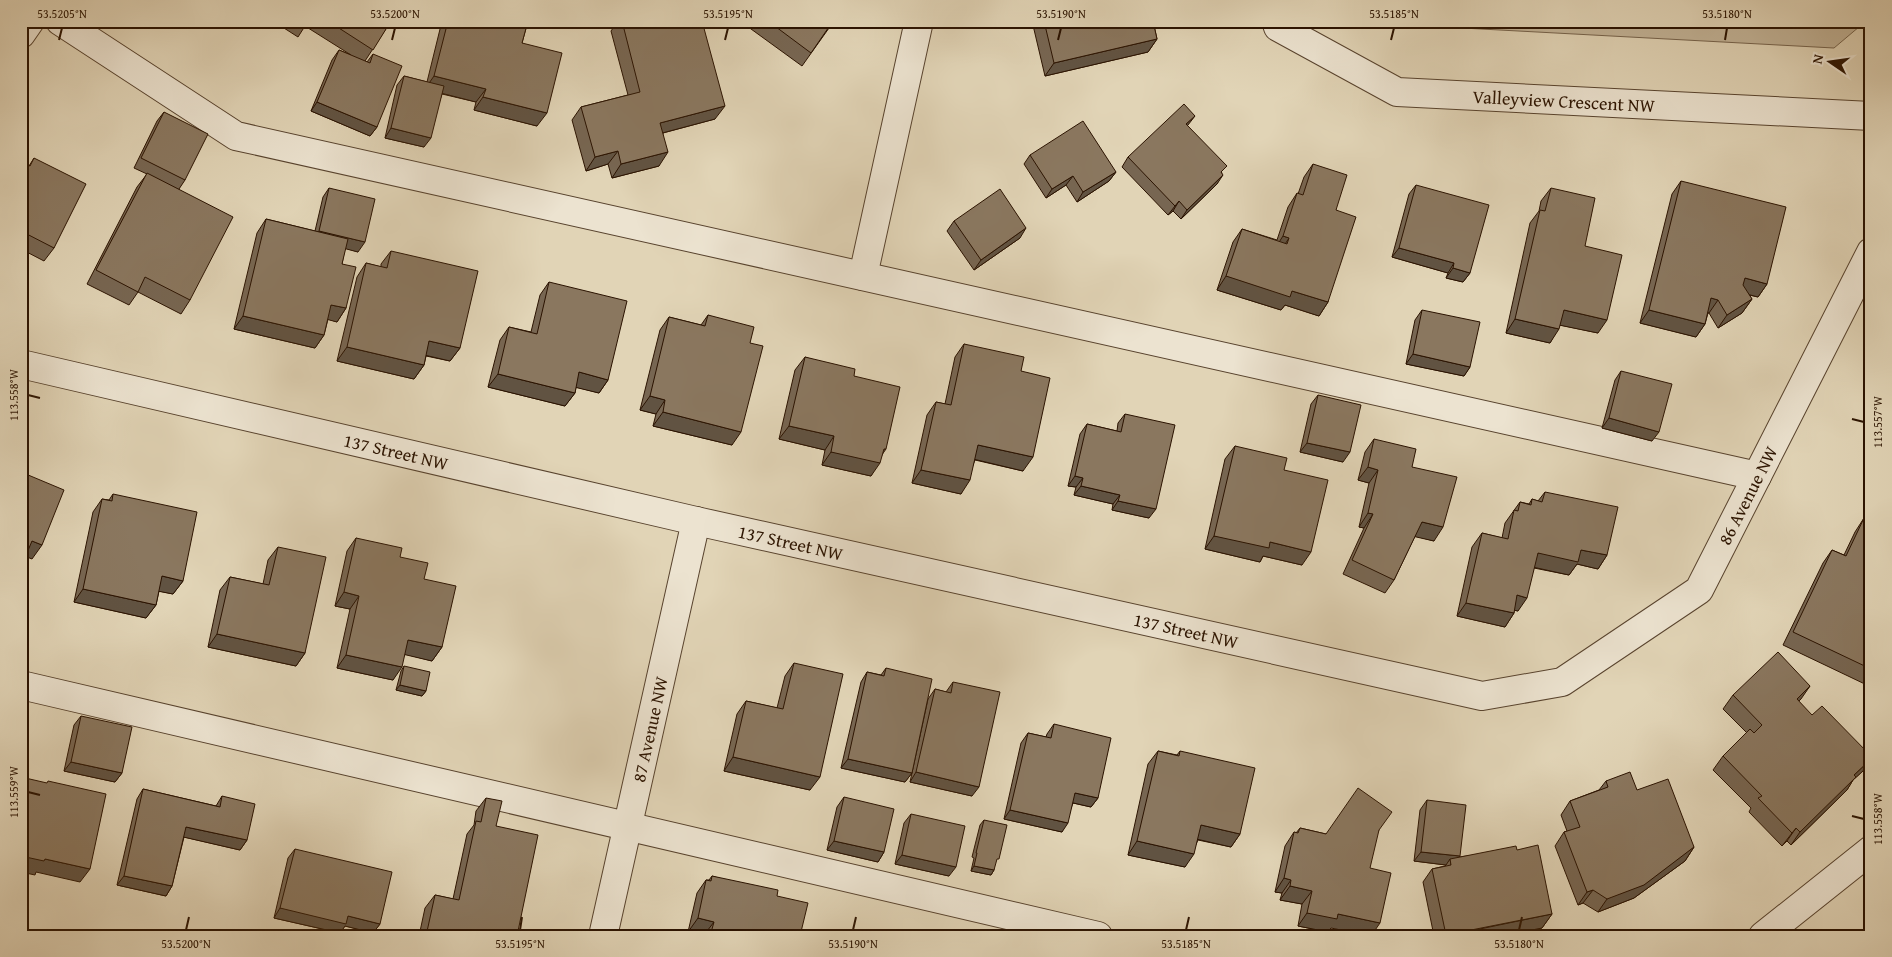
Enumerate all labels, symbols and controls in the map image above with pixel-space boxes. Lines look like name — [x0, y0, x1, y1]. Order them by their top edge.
text: 53.5205°N — [37, 5, 87, 22]
text: 53.5200°N — [370, 5, 420, 22]
text: 53.5195°N — [703, 5, 753, 22]
text: 53.5190°N — [1036, 5, 1086, 22]
text: 53.5185°N — [1369, 5, 1419, 22]
text: 53.5180°N — [1702, 5, 1752, 22]
north arrow — [1804, 38, 1854, 88]
text: N — [1807, 52, 1828, 66]
street label: Valleyview Crescent NW — [1472, 82, 1656, 119]
text: 113.558°W — [5, 368, 22, 421]
text: 113.557°W — [1869, 395, 1886, 448]
street label: 137 Street NW — [341, 426, 452, 477]
street label: 86 Avenue NW — [1711, 440, 1784, 549]
street label: 137 Street NW — [736, 517, 846, 567]
street label: 137 Street NW — [1131, 605, 1242, 655]
street label: 87 Avenue NW — [624, 673, 674, 785]
text: 113.559°W — [5, 765, 22, 818]
text: 113.558°W — [1869, 792, 1886, 845]
text: 53.5200°N — [161, 935, 211, 952]
text: 53.5195°N — [495, 935, 545, 952]
text: 53.5190°N — [828, 935, 878, 952]
text: 53.5185°N — [1161, 935, 1211, 952]
text: 53.5180°N — [1494, 935, 1544, 952]

